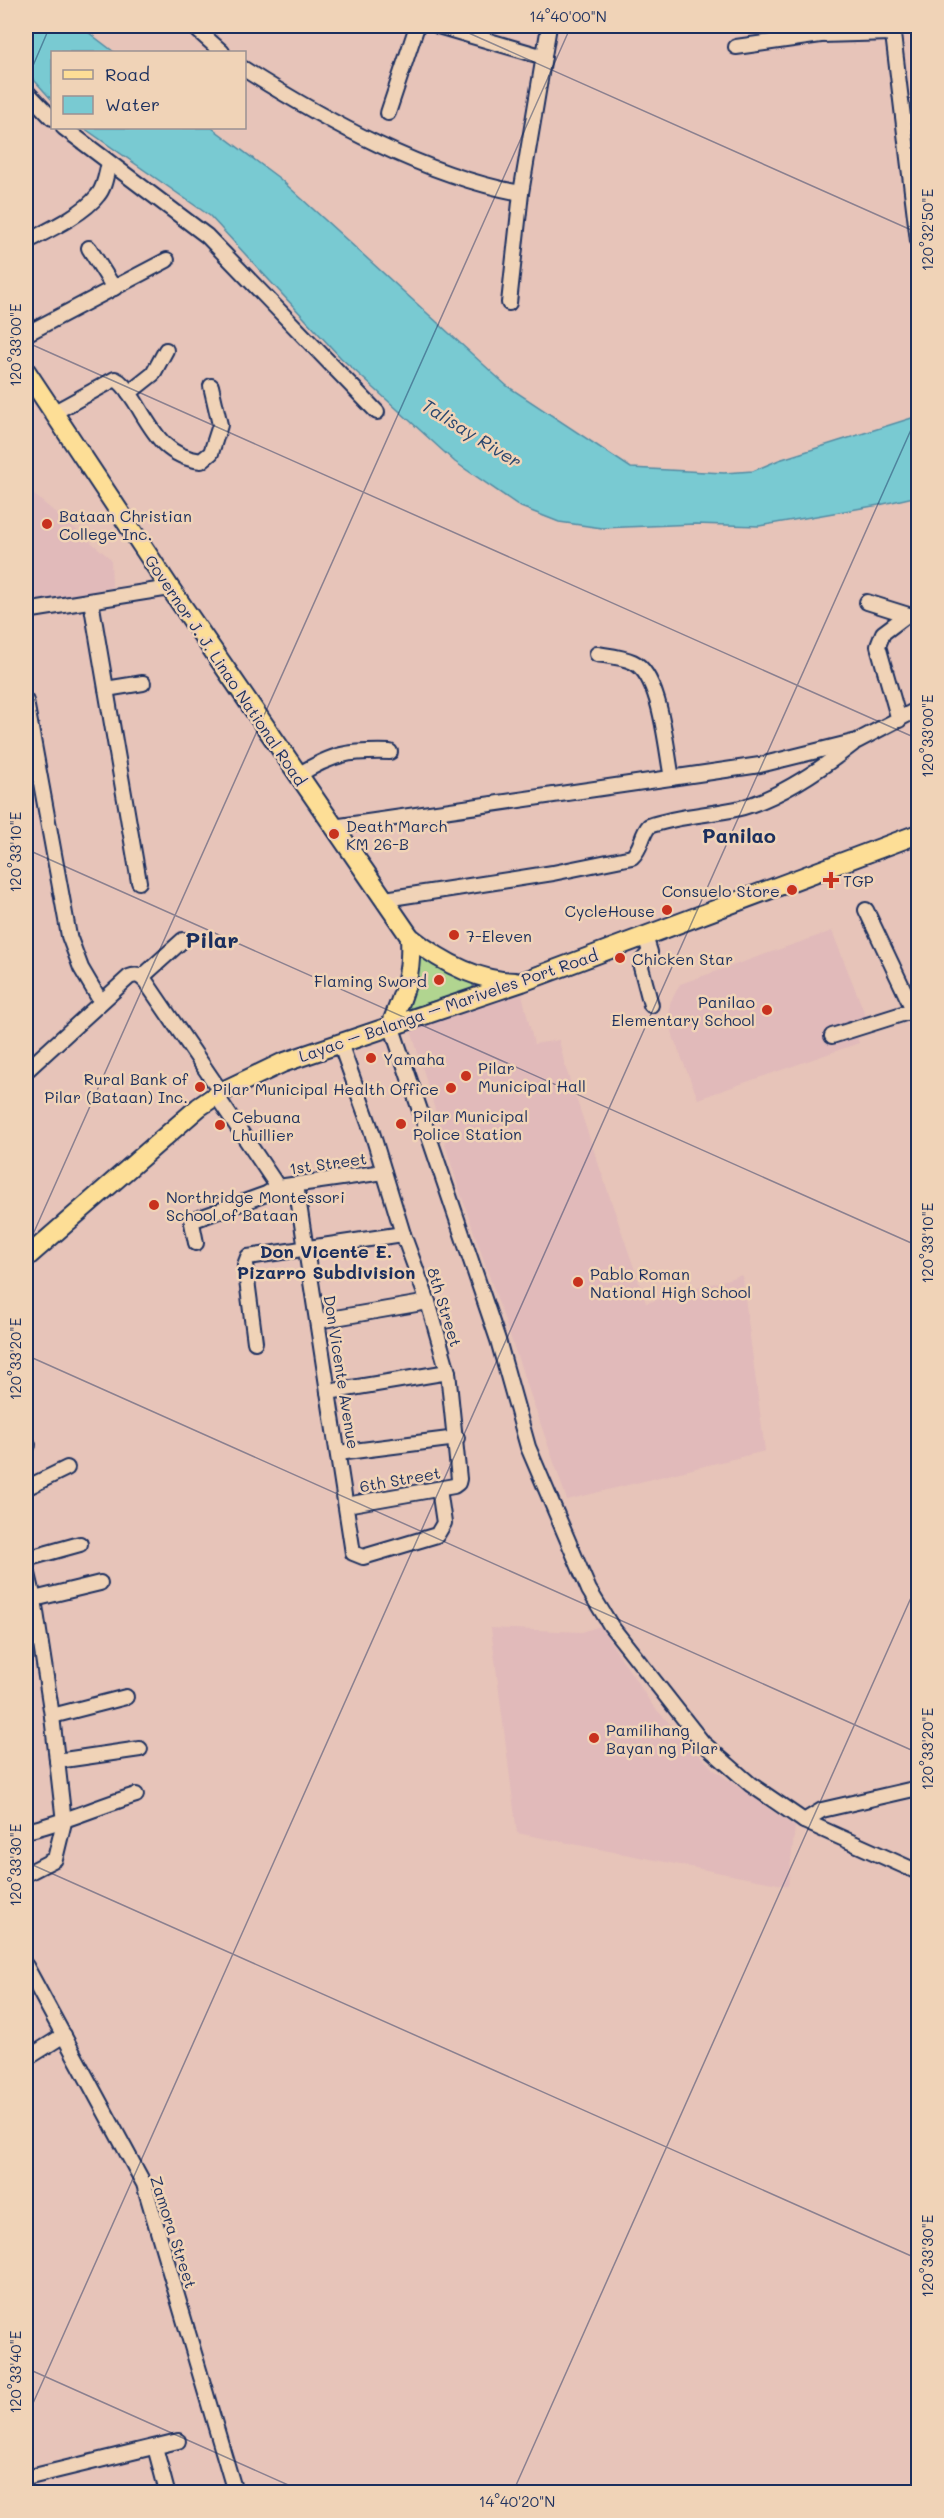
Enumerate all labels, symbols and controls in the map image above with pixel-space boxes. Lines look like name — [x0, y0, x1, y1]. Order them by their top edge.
text: 14°40'00"N — [529, 6, 607, 26]
legend — [51, 51, 246, 129]
text: Road — [105, 62, 150, 86]
text: Water — [105, 92, 160, 116]
text: 120°32'50"E — [917, 188, 937, 271]
text: 120°33'00"E — [5, 303, 25, 387]
water label: Talisay River — [418, 393, 526, 473]
place label: Bataan Christian College Inc. — [59, 505, 192, 544]
marker: Bataan Christian College Inc. — [40, 517, 54, 531]
street label: Governor J. J. Linao National Road — [141, 550, 311, 790]
text: 120°33'00"E — [917, 694, 937, 778]
text: 120°33'10"E — [5, 811, 25, 892]
place label: Death March KM 26-B — [346, 815, 447, 854]
district label: Panilao — [702, 822, 776, 848]
marker: Death March KM 26-B — [327, 827, 341, 841]
place label: TGP — [843, 870, 874, 891]
marker: TGP — [824, 873, 838, 887]
place label: Consuelo Store — [662, 880, 780, 901]
marker: Consuelo Store — [785, 883, 799, 897]
place label: CycleHouse — [565, 900, 655, 921]
marker: CycleHouse — [660, 903, 674, 917]
district label: Pilar — [185, 925, 239, 954]
place label: 7-Eleven — [466, 925, 532, 946]
marker: 7-Eleven — [447, 928, 461, 942]
street label: Layac – Balanga – Mariveles Port Road — [296, 944, 600, 1066]
place label: Chicken Star — [632, 948, 733, 969]
marker: Chicken Star — [613, 951, 627, 965]
place label: Flaming Sword — [314, 970, 427, 991]
marker: Flaming Sword — [432, 973, 446, 987]
place label: Panilao Elementary School — [611, 991, 755, 1030]
marker: Panilao Elementary School — [760, 1003, 774, 1017]
place label: Yamaha — [383, 1048, 445, 1069]
marker: Yamaha — [364, 1051, 378, 1065]
place label: Pilar Municipal Hall — [478, 1057, 586, 1096]
place label: Rural Bank of Pilar (Bataan) Inc. — [44, 1068, 189, 1107]
marker: Pilar Municipal Hall — [459, 1069, 473, 1083]
place label: Pilar Municipal Health Office — [213, 1078, 439, 1099]
marker: Rural Bank of Pilar (Bataan) Inc. — [193, 1080, 207, 1094]
marker: Pilar Municipal Health Office — [444, 1081, 458, 1095]
place label: Pilar Municipal Police Station — [413, 1105, 528, 1144]
place label: Cebuana Lhuillier — [232, 1106, 301, 1145]
marker: Pilar Municipal Police Station — [394, 1117, 408, 1131]
marker: Cebuana Lhuillier — [213, 1118, 227, 1132]
street label: 1st Street — [288, 1147, 368, 1179]
place label: Northridge Montessori School of Bataan — [166, 1186, 345, 1225]
marker: Northridge Montessori School of Bataan — [147, 1198, 161, 1212]
text: 120°33'10"E — [917, 1202, 937, 1283]
district label: Don Vicente E. Pizarro Subdivision — [237, 1239, 415, 1284]
place label: Pablo Roman National High School — [590, 1263, 751, 1302]
street label: 8th Street — [423, 1265, 467, 1349]
marker: Pablo Roman National High School — [571, 1275, 585, 1289]
street label: Don Vicente Avenue — [319, 1294, 365, 1450]
text: 120°33'20"E — [5, 1317, 25, 1400]
street label: 6th Street — [358, 1462, 442, 1496]
text: 120°33'20"E — [917, 1707, 937, 1790]
place label: Pamilihang Bayan ng Pilar — [606, 1719, 718, 1758]
marker: Pamilihang Bayan ng Pilar — [587, 1731, 601, 1745]
text: 120°33'30"E — [5, 1823, 25, 1906]
street label: Zamora Street — [146, 2173, 202, 2291]
text: 120°33'30"E — [917, 2214, 937, 2297]
text: 120°33'40"E — [5, 2330, 25, 2413]
text: 14°40'20"N — [479, 2491, 555, 2511]

